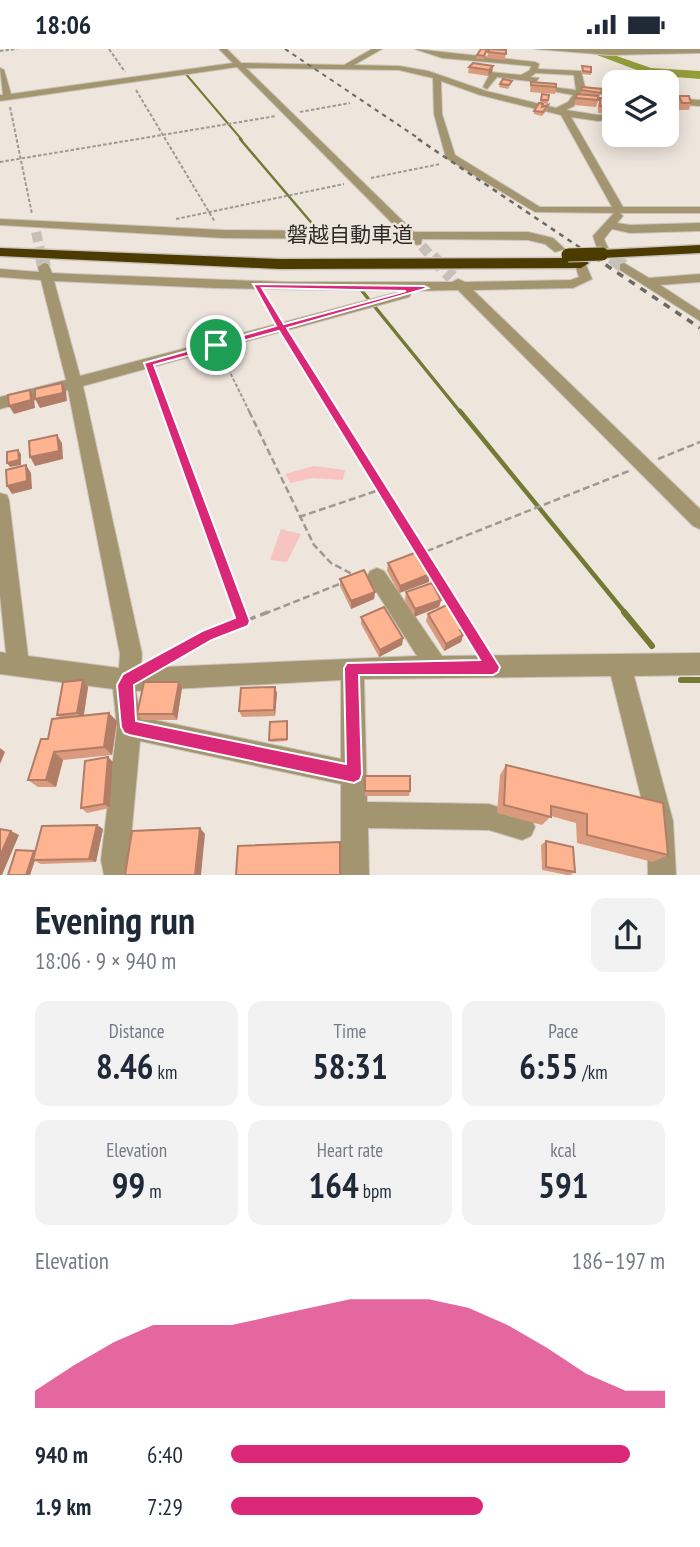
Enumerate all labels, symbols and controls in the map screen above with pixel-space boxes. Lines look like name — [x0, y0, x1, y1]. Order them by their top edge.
text: 18:06 — [35, 8, 91, 41]
map controls — [602, 70, 679, 147]
button: layers — [602, 70, 679, 147]
street label: 磐越自動車道 — [287, 221, 413, 248]
pin — [186, 315, 246, 375]
icon: arrive — [197, 326, 235, 364]
text: Evening run — [35, 895, 195, 944]
button: share — [591, 898, 665, 972]
text: 18:06 · 9 × 940 m — [35, 946, 176, 975]
text: Distance — [109, 1019, 165, 1043]
text: Time — [334, 1019, 366, 1043]
text: Pace — [548, 1019, 578, 1043]
text: 8.46 — [96, 1043, 154, 1089]
text: 58:31 — [312, 1043, 388, 1089]
text: 6:55 — [519, 1043, 578, 1089]
text: km — [154, 1060, 177, 1084]
text: /km — [578, 1060, 608, 1084]
text: Elevation — [106, 1138, 167, 1162]
text: Heart rate — [317, 1138, 383, 1162]
text: kcal — [550, 1138, 576, 1162]
text: 99 — [112, 1162, 145, 1208]
text: 164 — [308, 1162, 359, 1208]
text: 591 — [538, 1162, 588, 1208]
text: m — [145, 1179, 162, 1203]
text: bpm — [359, 1179, 392, 1203]
text: Elevation — [35, 1246, 109, 1275]
text: 186–197 m — [572, 1246, 665, 1275]
text: 940 m — [35, 1440, 88, 1469]
text: 6:40 — [147, 1440, 183, 1469]
text: 1.9 km — [35, 1492, 91, 1521]
text: 7:29 — [147, 1492, 183, 1521]

